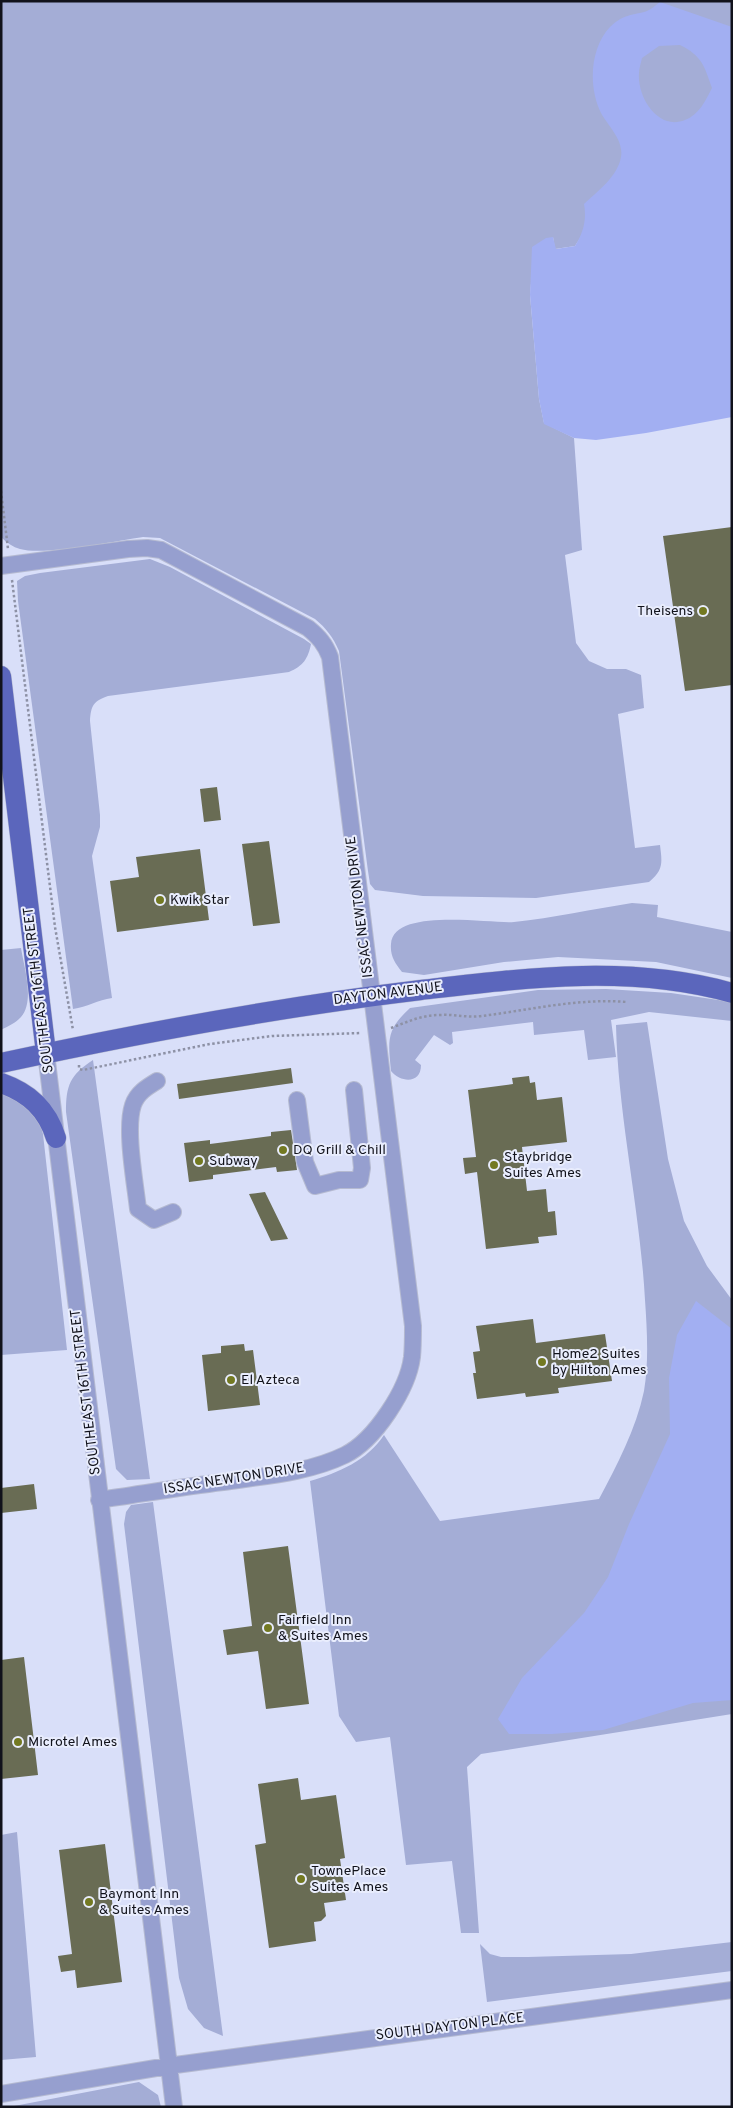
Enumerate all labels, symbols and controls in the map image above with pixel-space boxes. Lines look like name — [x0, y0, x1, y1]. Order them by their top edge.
place label: Theisens — [637, 603, 693, 620]
marker: Theisens — [697, 605, 709, 617]
street label: ISSAC NEWTON DRIVE — [343, 835, 377, 979]
place label: Kwik Star — [170, 892, 230, 909]
marker: Kwik Star — [154, 894, 166, 906]
street label: SOUTHEAST 16TH STREET — [20, 906, 58, 1074]
street label: DAYTON AVENUE — [333, 979, 443, 1009]
place label: DQ Grill & Chill — [293, 1142, 386, 1159]
marker: DQ Grill & Chill — [277, 1144, 289, 1156]
place label: Staybridge Suites Ames — [504, 1149, 581, 1182]
place label: Subway — [209, 1153, 258, 1170]
marker: Subway — [193, 1155, 205, 1167]
marker: Staybridge Suites Ames — [488, 1159, 500, 1171]
street label: SOUTHEAST 16TH STREET — [67, 1308, 105, 1476]
place label: Home2 Suites by Hilton Ames — [552, 1346, 647, 1379]
marker: Home2 Suites by Hilton Ames — [536, 1356, 548, 1368]
place label: El Azteca — [241, 1372, 300, 1389]
marker: El Azteca — [225, 1374, 237, 1386]
street label: ISSAC NEWTON DRIVE — [162, 1459, 306, 1499]
place label: Fairfield Inn & Suites Ames — [278, 1612, 368, 1645]
marker: Fairfield Inn & Suites Ames — [262, 1622, 274, 1634]
place label: Microtel Ames — [28, 1734, 117, 1751]
marker: Microtel Ames — [12, 1736, 24, 1748]
place label: TownePlace Suites Ames — [311, 1863, 388, 1896]
marker: TownePlace Suites Ames — [295, 1873, 307, 1885]
place label: Baymont Inn & Suites Ames — [99, 1886, 189, 1919]
marker: Baymont Inn & Suites Ames — [83, 1896, 95, 1908]
street label: SOUTH DAYTON PLACE — [375, 2009, 525, 2045]

